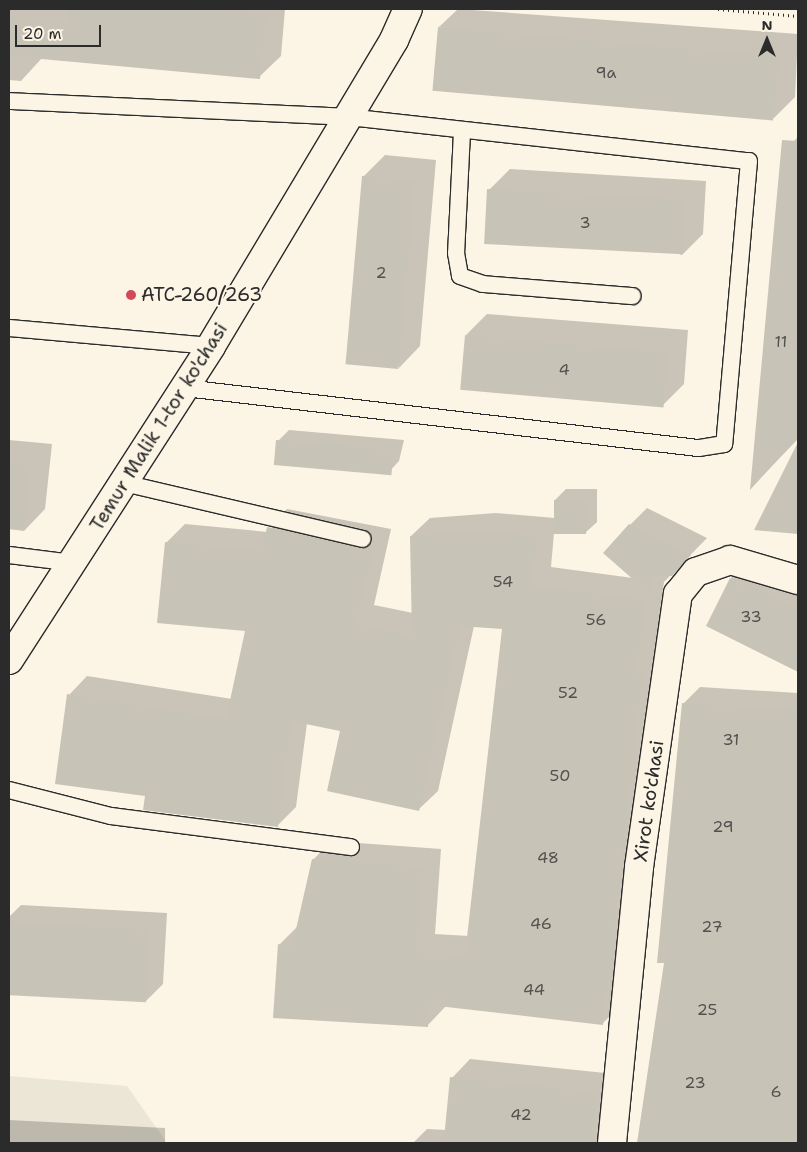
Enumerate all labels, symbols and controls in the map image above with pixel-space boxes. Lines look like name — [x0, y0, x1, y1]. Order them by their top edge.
scale bar — [18, 15, 104, 47]
north arrow — [742, 15, 792, 65]
text: N — [761, 16, 773, 34]
text: 20 m — [23, 24, 62, 44]
house number: 9a — [596, 63, 616, 83]
house number: 3 — [579, 213, 591, 233]
house number: 2 — [375, 263, 387, 283]
place label: АТС-260/263 — [141, 284, 262, 306]
marker: АТС-260/263 — [125, 289, 137, 301]
street label: Temur Malik 1-tor ko'chasi — [85, 319, 233, 535]
house number: 11 — [775, 332, 787, 352]
house number: 4 — [558, 360, 570, 380]
house number: 54 — [493, 572, 513, 592]
house number: 33 — [740, 607, 762, 627]
house number: 56 — [586, 610, 606, 630]
house number: 52 — [558, 683, 578, 703]
house number: 31 — [722, 730, 740, 750]
street label: Xirot ko'chasi — [629, 739, 669, 863]
house number: 50 — [550, 766, 570, 786]
house number: 29 — [712, 817, 734, 837]
house number: 48 — [537, 848, 559, 868]
house number: 46 — [530, 914, 552, 934]
house number: 27 — [701, 917, 723, 937]
house number: 44 — [523, 980, 545, 1000]
house number: 25 — [697, 1000, 717, 1020]
house number: 23 — [684, 1073, 706, 1093]
house number: 6 — [770, 1082, 782, 1102]
house number: 42 — [510, 1105, 532, 1125]

